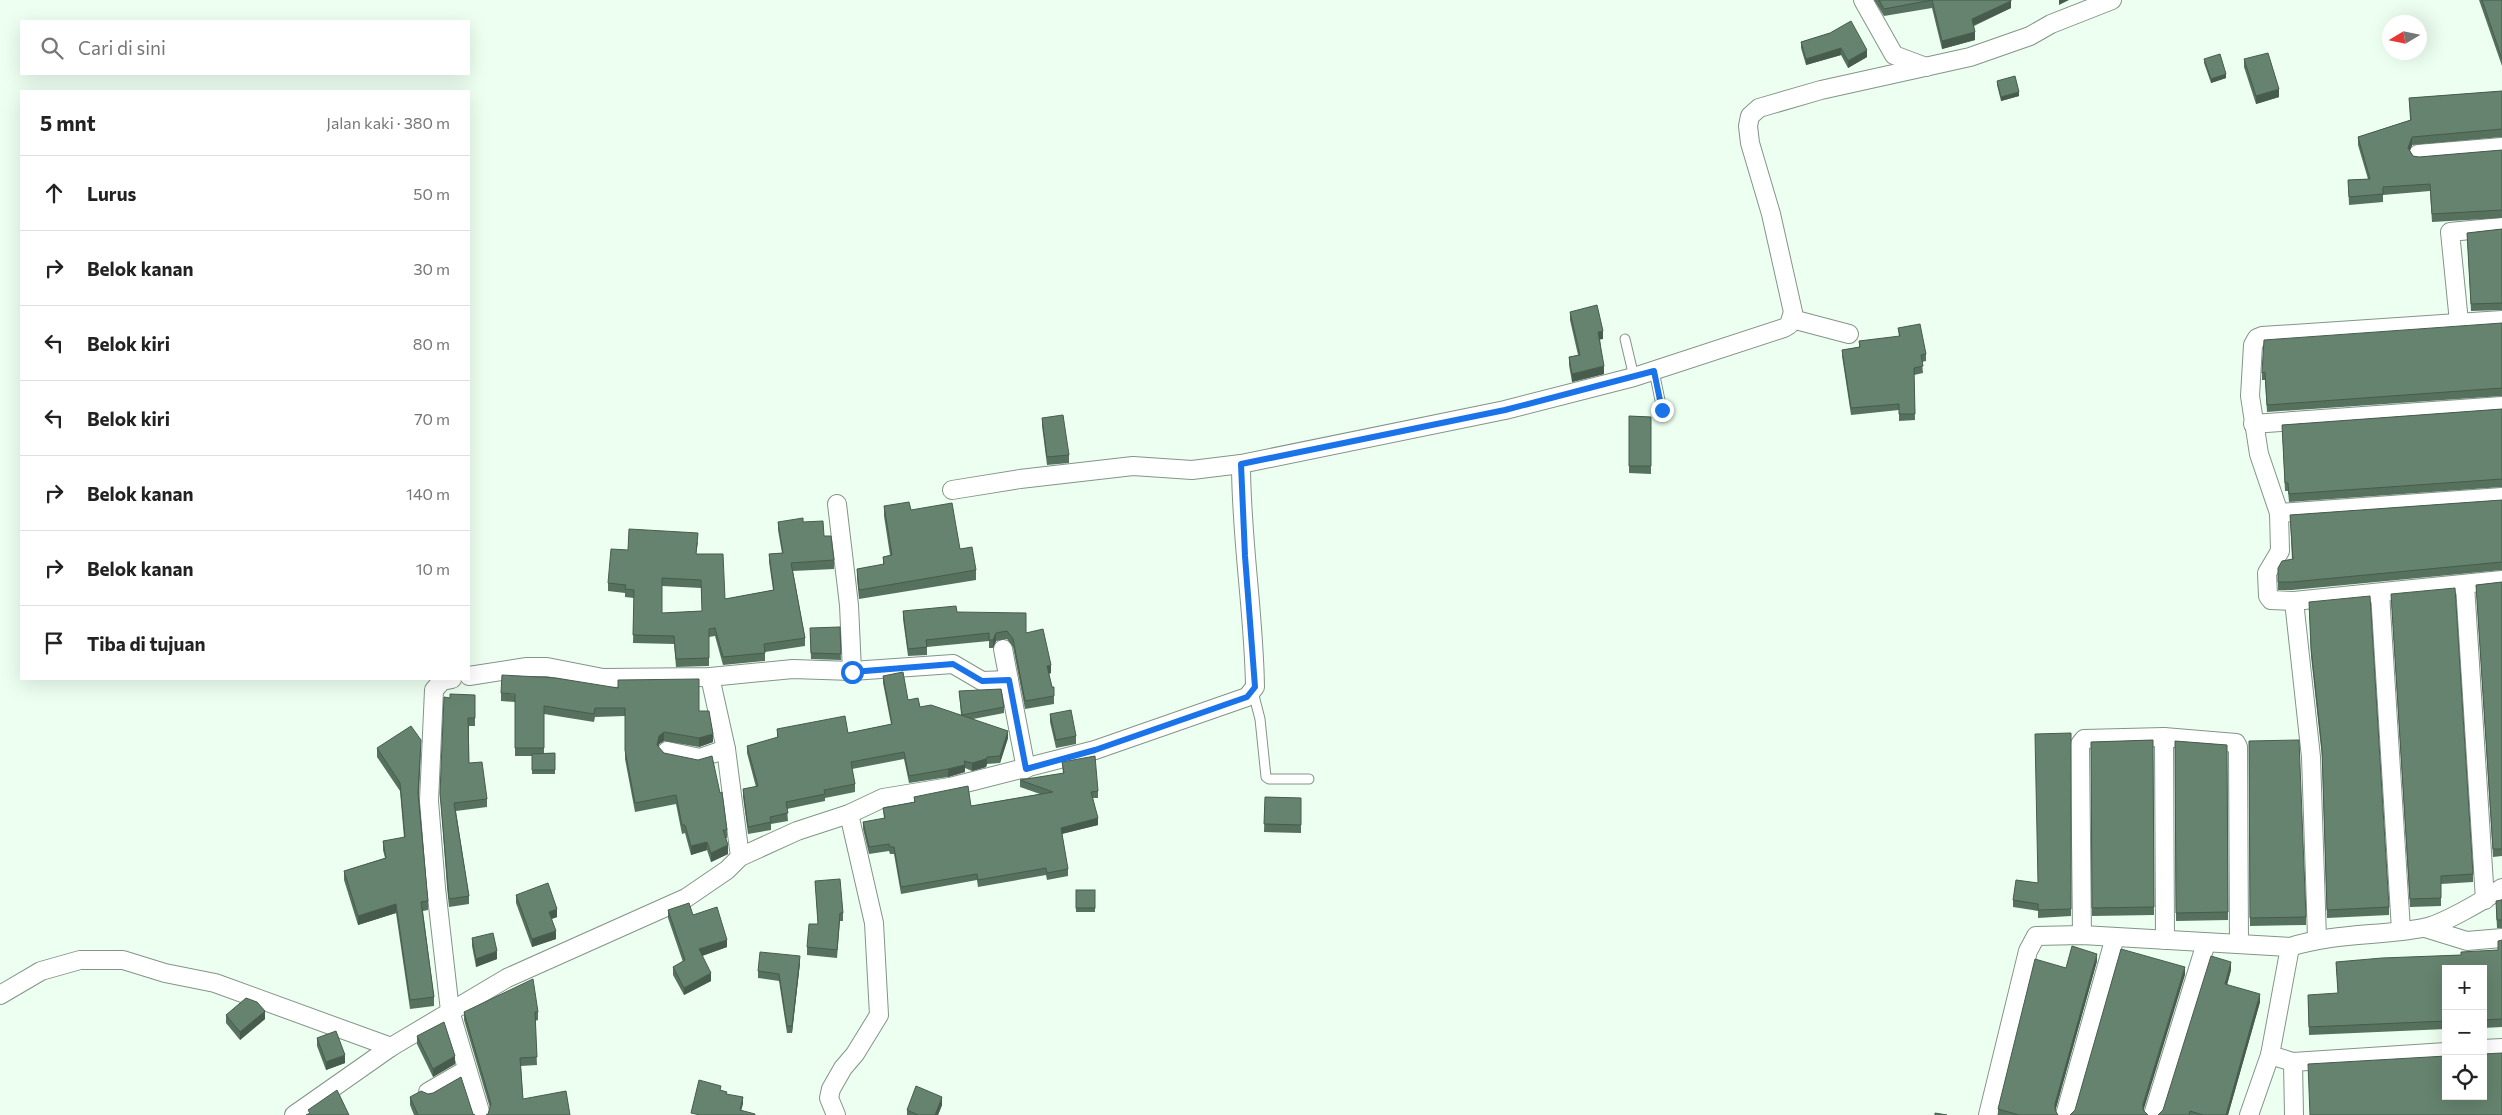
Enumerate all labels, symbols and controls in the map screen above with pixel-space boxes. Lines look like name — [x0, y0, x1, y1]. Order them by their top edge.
north arrow — [2382, 15, 2427, 60]
search box — [20, 20, 470, 75]
icon: search — [38, 34, 66, 62]
text: Cari di sini — [78, 36, 166, 59]
text: 5 mnt — [40, 110, 96, 135]
text: Jalan kaki · 380 m — [326, 113, 450, 132]
icon: ahead — [40, 179, 68, 207]
text: Lurus — [87, 182, 136, 205]
text: 50 m — [413, 184, 450, 203]
icon: right — [40, 254, 68, 282]
text: Belok kanan — [87, 257, 194, 280]
text: 30 m — [413, 259, 450, 278]
icon: left — [40, 329, 68, 357]
text: Belok kiri — [87, 332, 170, 355]
text: 80 m — [413, 334, 450, 353]
route end — [1651, 399, 1674, 422]
icon: left — [40, 404, 68, 432]
text: Belok kiri — [87, 407, 170, 430]
text: 70 m — [414, 409, 450, 428]
icon: right — [40, 479, 68, 507]
text: Belok kanan — [87, 482, 194, 505]
text: 140 m — [406, 484, 450, 503]
icon: right — [40, 554, 68, 582]
text: Belok kanan — [87, 557, 194, 580]
text: 10 m — [416, 559, 450, 578]
icon: arrive — [40, 629, 68, 657]
text: Tiba di tujuan — [87, 632, 205, 655]
route start — [841, 661, 864, 684]
map controls — [2442, 965, 2487, 1100]
button: + — [2442, 965, 2487, 1010]
button: − — [2442, 1010, 2487, 1055]
button: locate — [2442, 1055, 2487, 1100]

